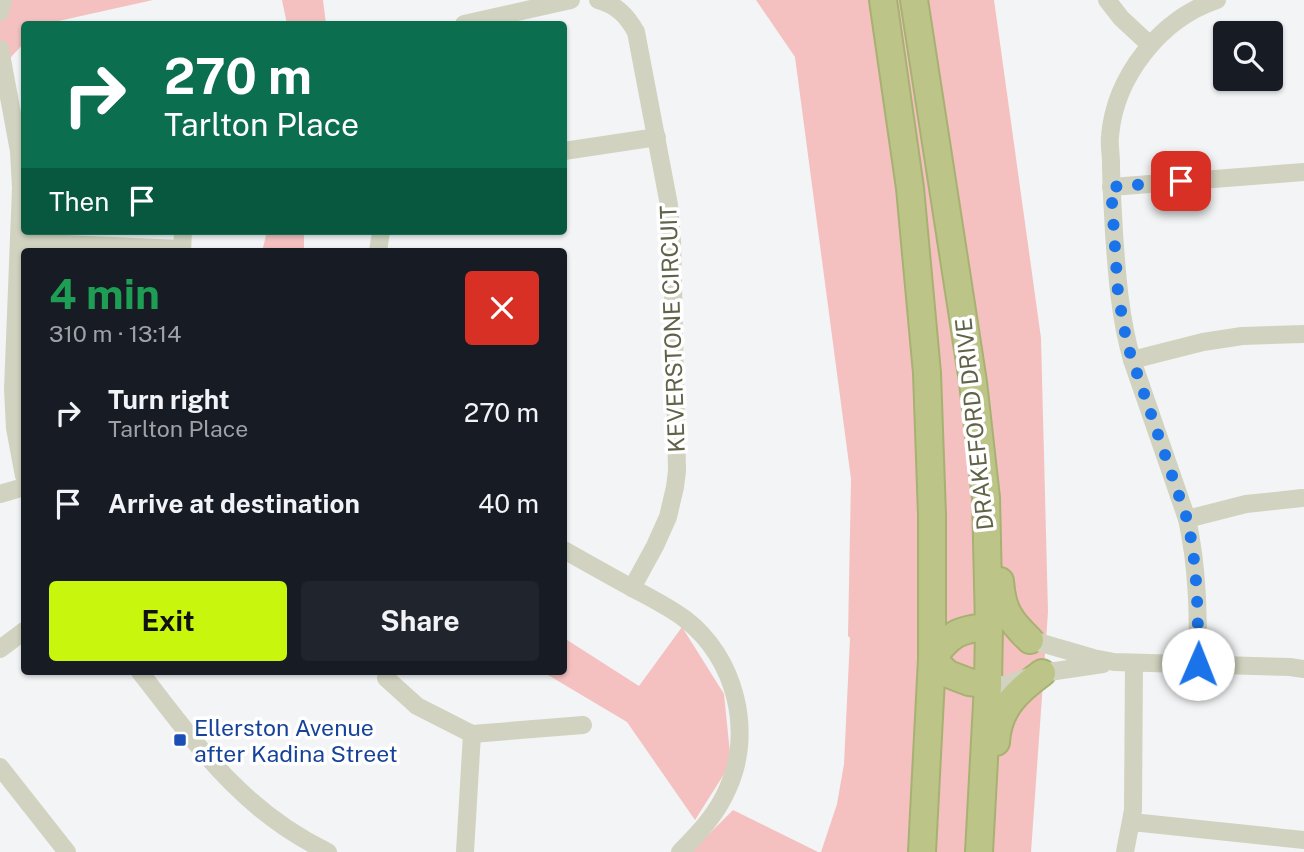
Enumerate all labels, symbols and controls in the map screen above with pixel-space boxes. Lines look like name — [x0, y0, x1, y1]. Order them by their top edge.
map controls — [1213, 21, 1283, 91]
button: search — [1213, 21, 1283, 91]
text: 270 m — [164, 47, 312, 105]
icon: right — [49, 49, 140, 140]
text: Tarlton Place — [164, 106, 359, 143]
pin — [1151, 151, 1211, 211]
icon: arrive — [1162, 162, 1200, 200]
icon: arrive — [123, 182, 161, 220]
text: Then — [49, 186, 109, 217]
street label: KEVERSTONE CIRCUIT — [654, 205, 690, 453]
text: 4 min — [49, 269, 160, 318]
button: close — [465, 271, 539, 345]
street label: DRAKEFORD DRIVE — [949, 316, 999, 532]
text: 310 m · 13:14 — [49, 320, 182, 347]
text: Turn right — [108, 384, 230, 415]
icon: right — [49, 394, 87, 432]
text: 270 m — [464, 397, 539, 428]
text: Tarlton Place — [108, 415, 248, 442]
icon: arrive — [49, 485, 87, 523]
text: Arrive at destination — [108, 488, 360, 519]
text: 40 m — [478, 488, 539, 519]
button: Exit — [49, 581, 287, 661]
button: Share — [301, 581, 539, 661]
position arrow — [1161, 627, 1235, 701]
place label: Ellerston Avenue after Kadina Street — [194, 714, 398, 767]
marker: Ellerston Avenue after Kadina Street — [172, 732, 188, 748]

